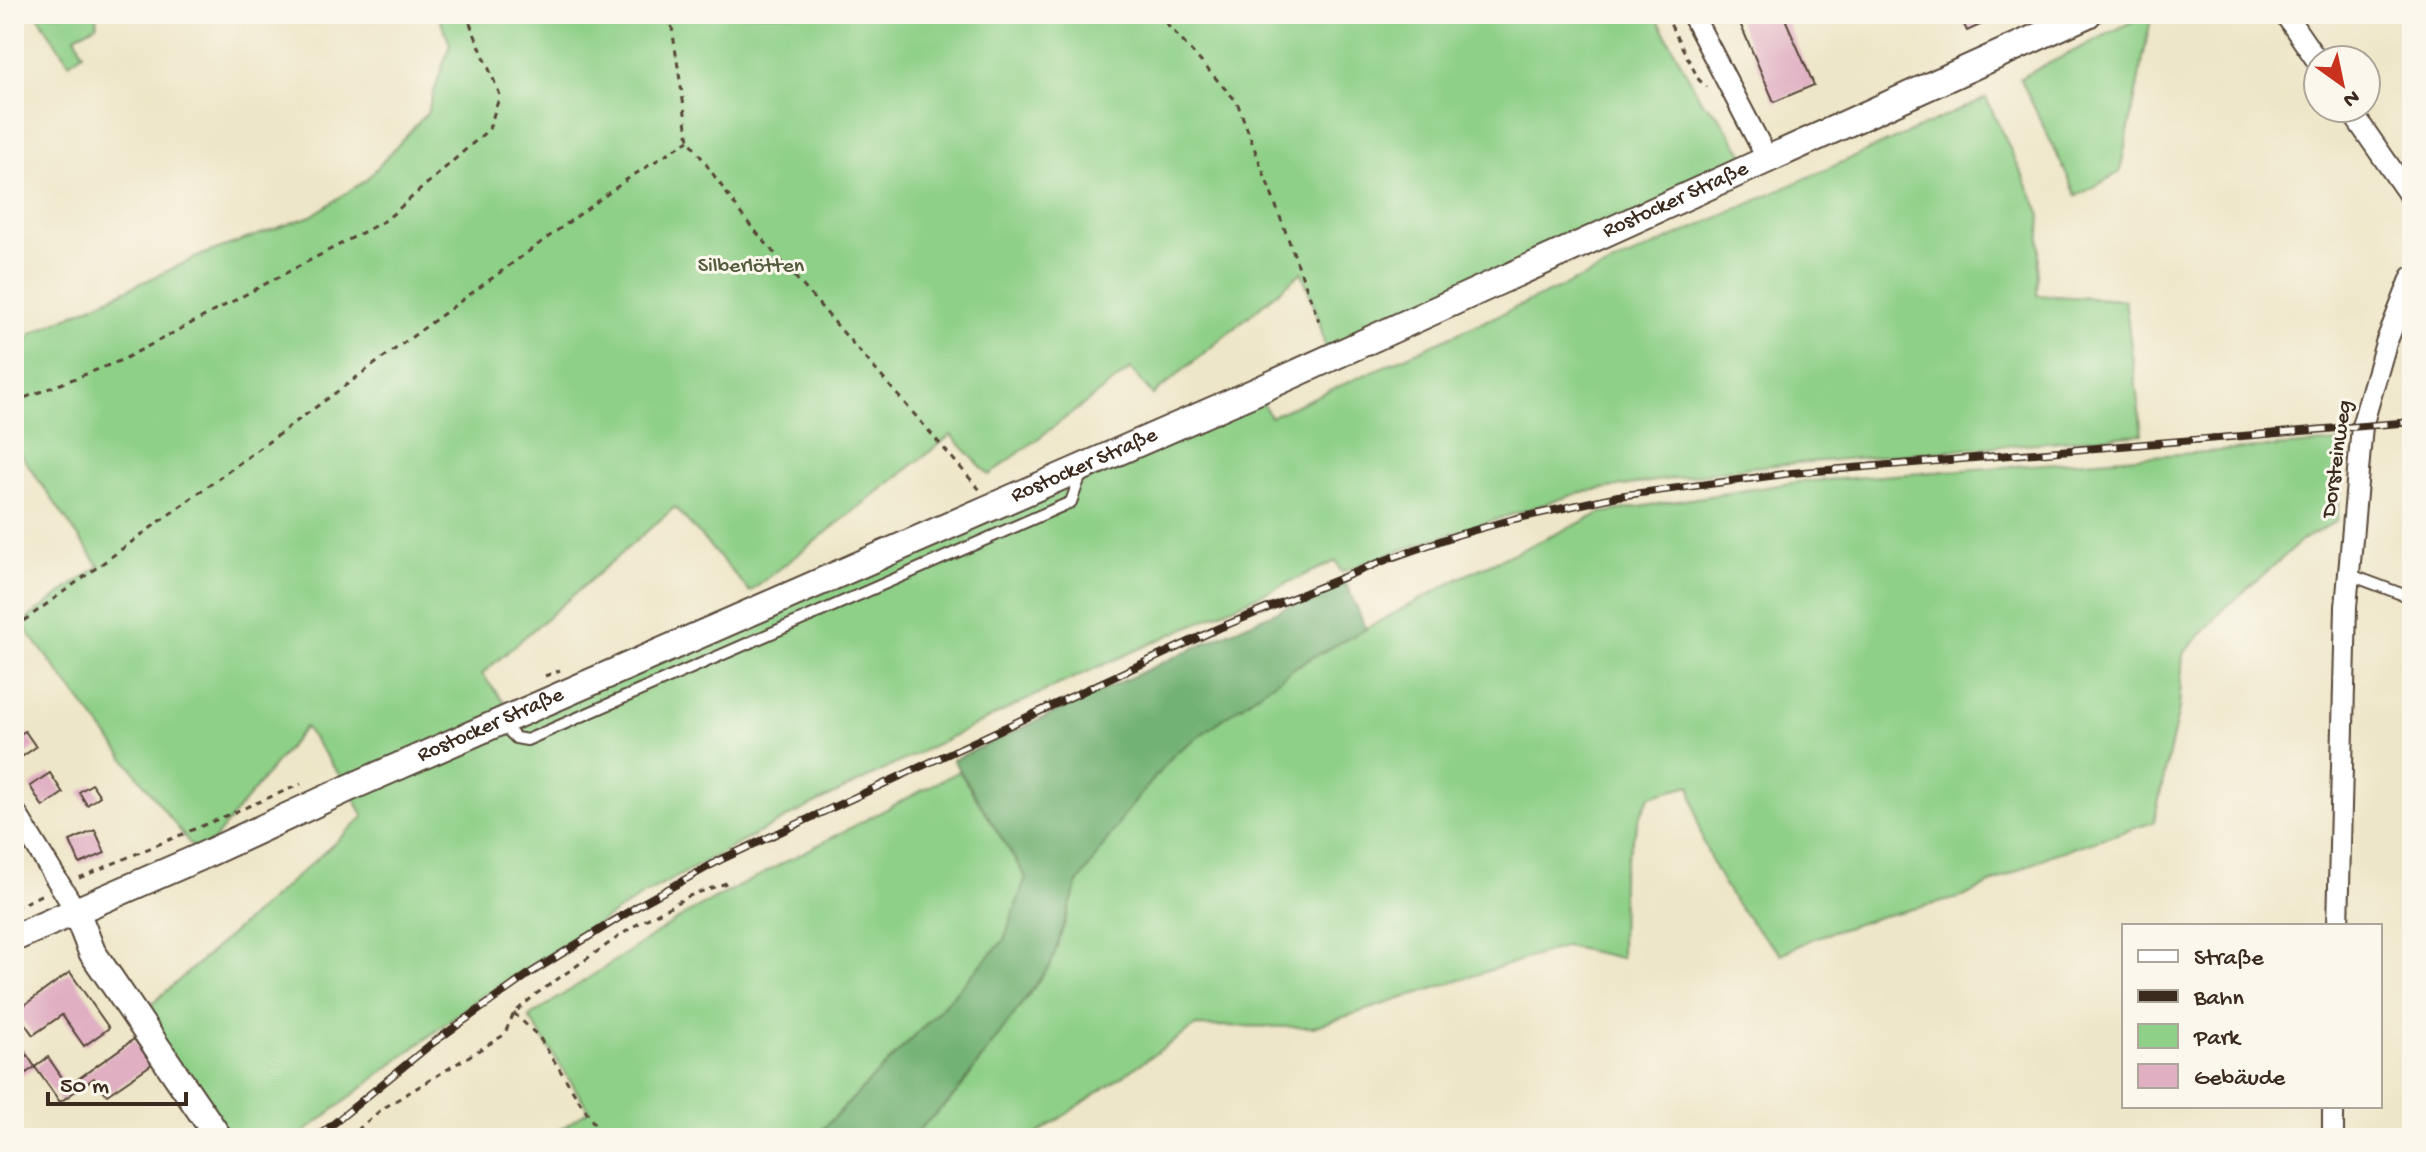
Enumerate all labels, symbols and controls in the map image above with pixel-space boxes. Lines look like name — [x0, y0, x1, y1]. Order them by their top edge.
north arrow — [2302, 44, 2382, 124]
text: N — [2338, 83, 2364, 112]
street label: Rostocker Straße — [1599, 156, 1753, 245]
park label: Silberlötten — [698, 254, 805, 280]
street label: Dorsteinweg — [2317, 399, 2359, 521]
street label: Rostocker Straße — [1008, 423, 1162, 510]
street label: Rostocker Straße — [414, 682, 569, 769]
legend — [2122, 924, 2382, 1108]
text: Straße — [2194, 945, 2264, 974]
text: Bahn — [2193, 985, 2244, 1014]
text: Park — [2193, 1025, 2242, 1054]
scale bar — [48, 1056, 186, 1106]
text: Gebäude — [2194, 1065, 2286, 1094]
text: 50 m — [60, 1073, 109, 1102]

